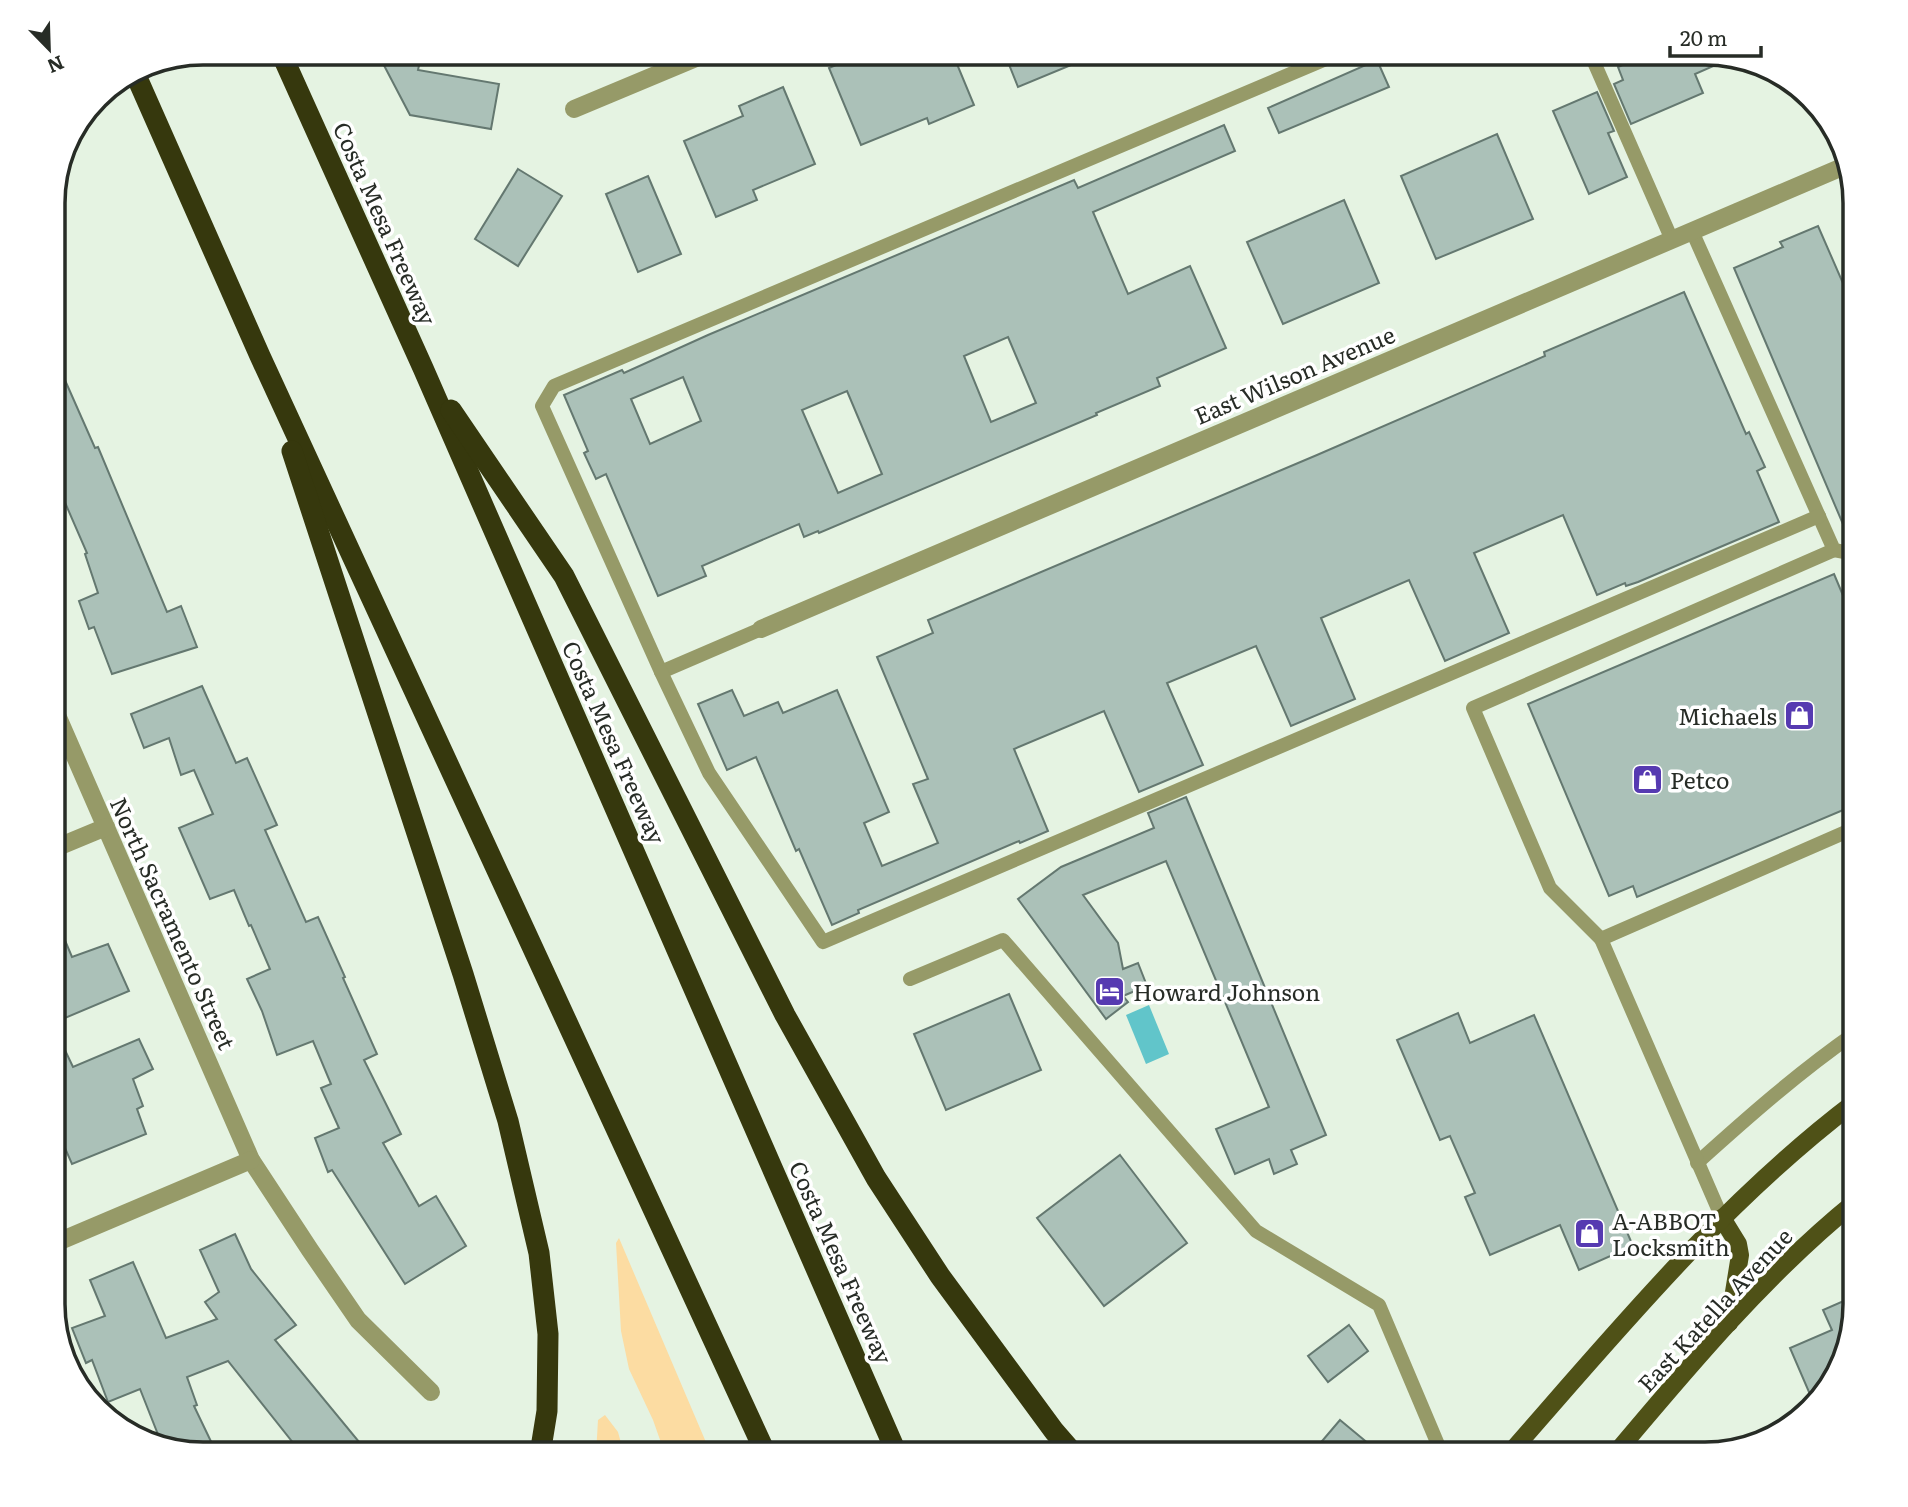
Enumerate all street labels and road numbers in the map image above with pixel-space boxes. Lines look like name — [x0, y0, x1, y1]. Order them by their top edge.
street label: Costa Mesa Freeway — [326, 116, 446, 331]
street label: East Wilson Avenue — [1188, 316, 1400, 432]
street label: Costa Mesa Freeway — [555, 635, 675, 850]
street label: North Sacramento Street — [103, 791, 245, 1055]
street label: Costa Mesa Freeway — [782, 1155, 902, 1370]
street label: East Katella Avenue — [1629, 1219, 1799, 1399]

